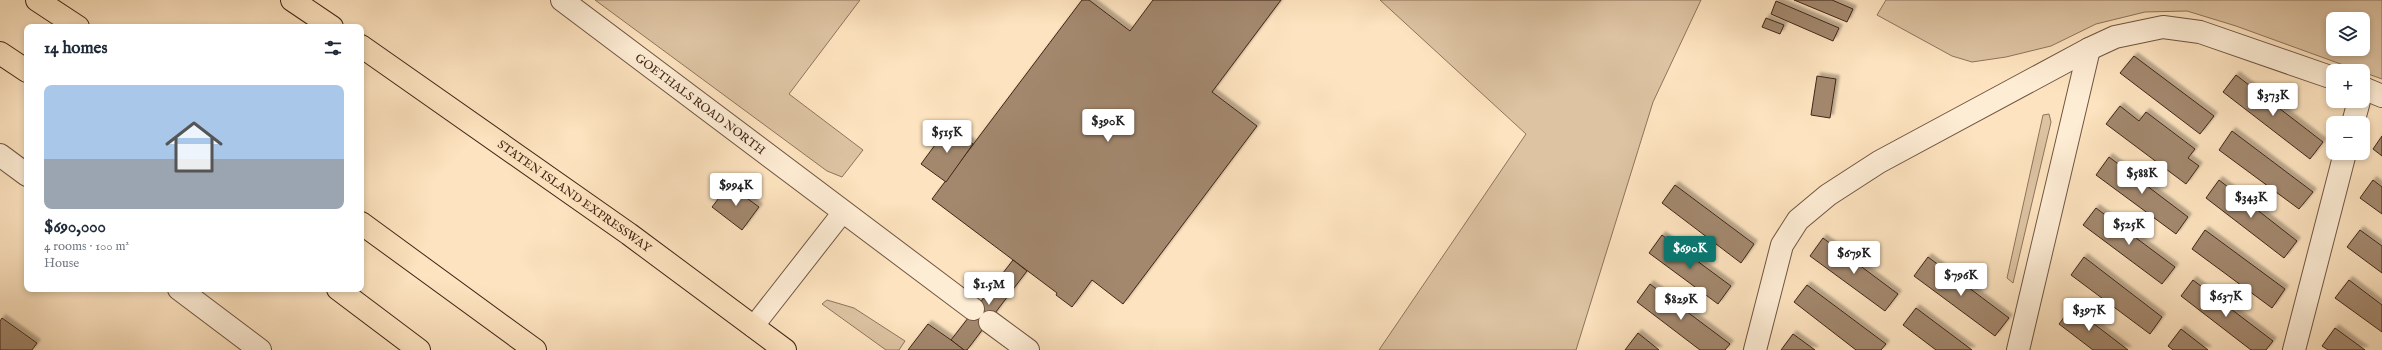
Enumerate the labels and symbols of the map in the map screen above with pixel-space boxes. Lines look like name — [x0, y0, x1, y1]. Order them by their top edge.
street label: GOETHALS ROAD NORTH — [632, 51, 768, 158]
pin: $373K — [2245, 83, 2301, 117]
pin: $390K — [1080, 109, 1136, 143]
pin: $515K — [919, 120, 975, 154]
street label: STATEN ISLAND EXPRESSWAY — [494, 137, 655, 256]
pin: $588K — [2114, 161, 2170, 195]
pin: $994K — [708, 173, 764, 207]
pin: $343K — [2223, 185, 2279, 219]
pin: $525K — [2101, 212, 2157, 246]
pin: $690K — [1662, 236, 1718, 270]
pin: $679K — [1826, 241, 1882, 275]
pin: $796K — [1933, 263, 1989, 297]
pin: $1.5M — [961, 272, 1017, 306]
pin: $637K — [2198, 284, 2254, 318]
pin: $829K — [1653, 287, 1709, 321]
pin: $397K — [2061, 298, 2117, 332]

